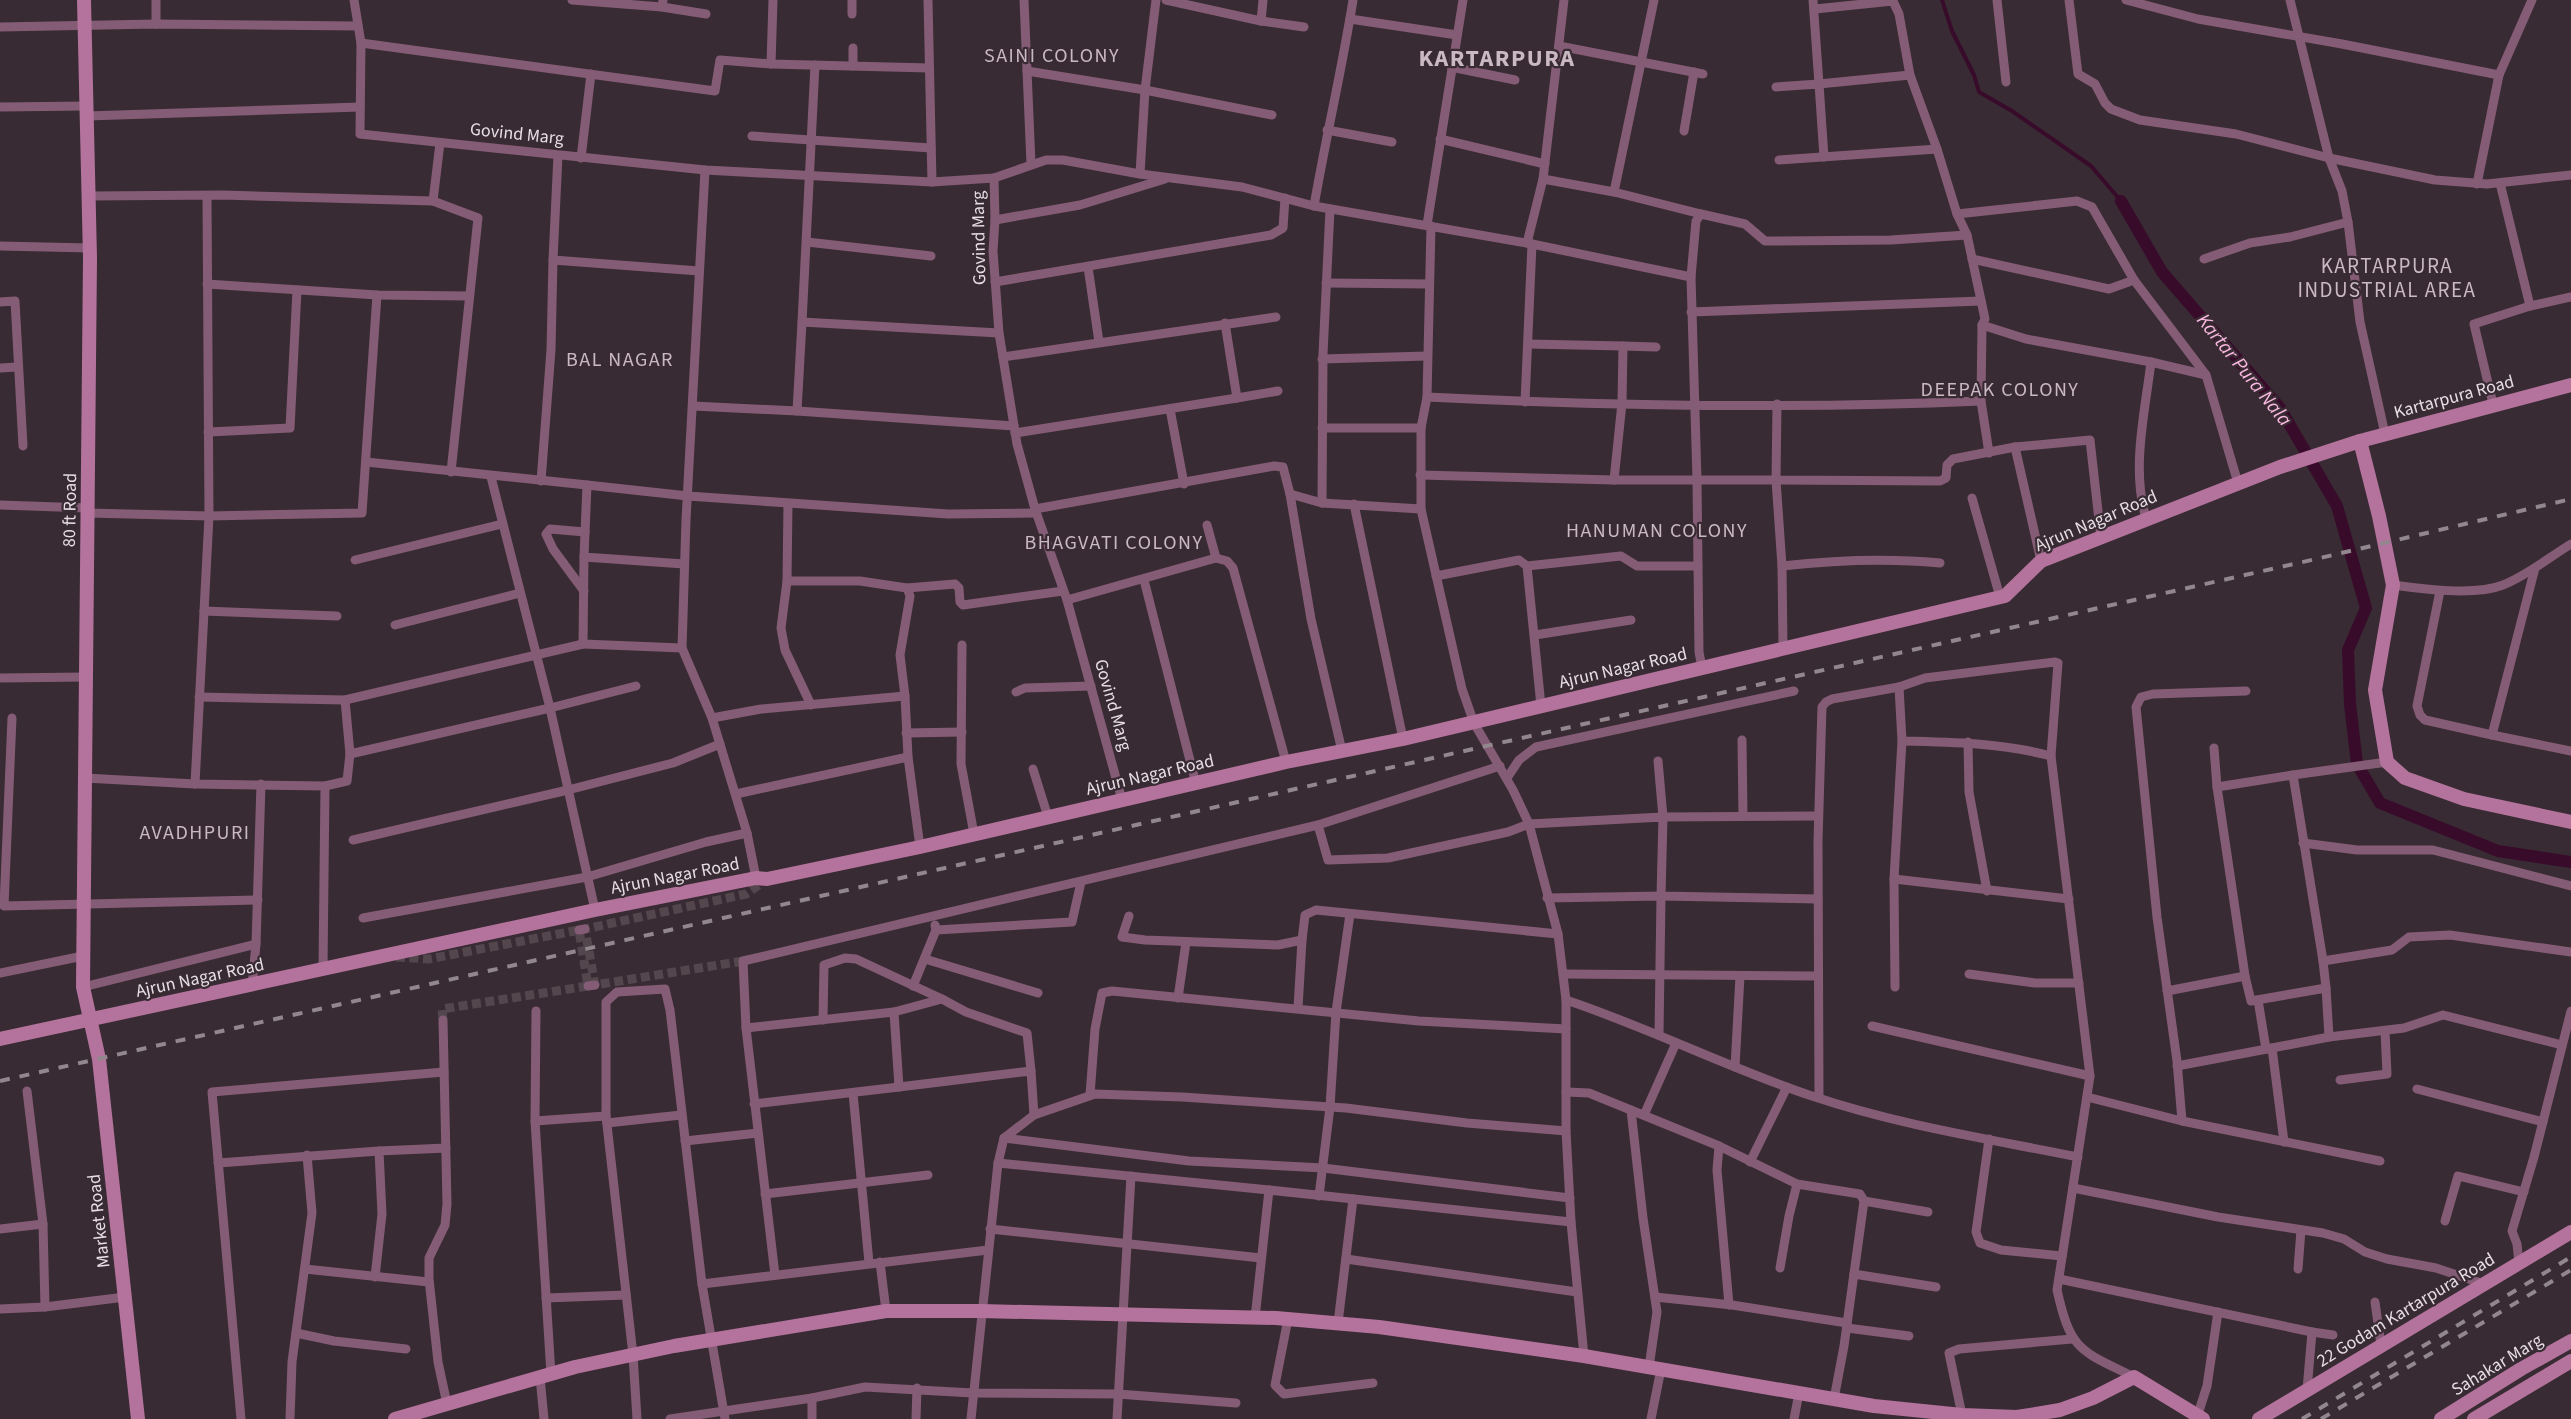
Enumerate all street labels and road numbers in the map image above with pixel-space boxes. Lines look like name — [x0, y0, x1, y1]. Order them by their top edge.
street label: Govind Marg — [469, 117, 565, 151]
street label: Govind Marg — [966, 191, 992, 285]
street label: Kartarpura Road — [2391, 369, 2517, 425]
street label: 80 ft Road — [57, 473, 83, 547]
street label: Ajrun Nagar Road — [2031, 484, 2161, 558]
street label: Ajrun Nagar Road — [1556, 641, 1690, 695]
street label: Govind Marg — [1088, 656, 1138, 754]
street label: Ajrun Nagar Road — [1083, 748, 1217, 802]
street label: Ajrun Nagar Road — [608, 851, 742, 901]
street label: Ajrun Nagar Road — [133, 952, 267, 1004]
street label: Market Road — [82, 1173, 116, 1269]
street label: 22 Godam Kartarpura Road — [2312, 1247, 2500, 1373]
street label: Sahakar Marg — [2447, 1328, 2547, 1402]

